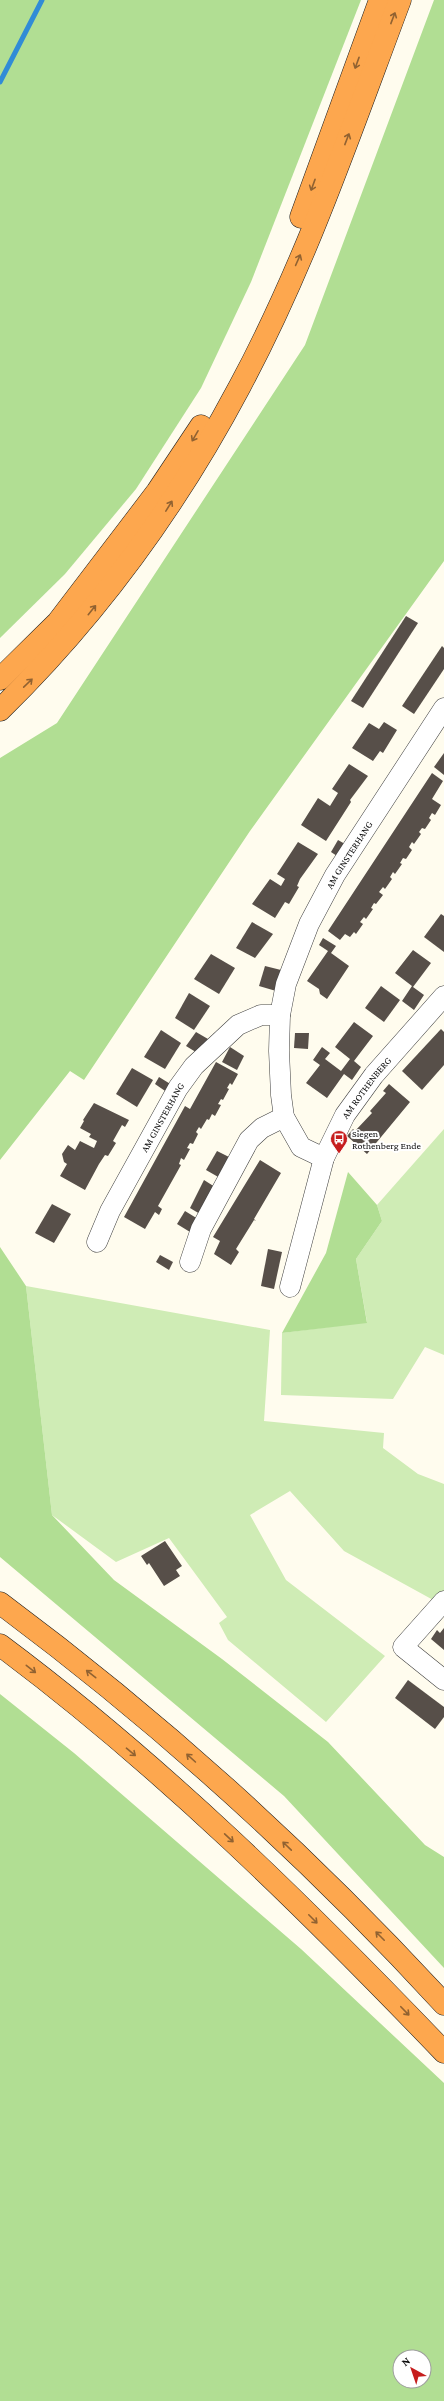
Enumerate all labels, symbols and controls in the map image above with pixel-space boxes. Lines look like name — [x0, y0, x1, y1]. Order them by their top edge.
one-way arrow — [389, 12, 397, 24]
one-way arrow — [353, 56, 360, 69]
one-way arrow — [343, 134, 351, 146]
one-way arrow — [309, 179, 317, 191]
one-way arrow — [295, 254, 303, 266]
one-way arrow — [191, 430, 199, 441]
one-way arrow — [165, 501, 173, 512]
one-way arrow — [87, 605, 96, 616]
one-way arrow — [23, 678, 33, 687]
street label: AM GINSTERHANG — [324, 819, 375, 891]
street label: AM ROTHENBERG — [339, 1055, 394, 1121]
street label: AM GINSTERHANG — [139, 1080, 186, 1154]
place label: Siegen Rothenberg Ende — [352, 1128, 422, 1151]
bus stop icon: Siegen Rothenberg Ende — [329, 1129, 349, 1154]
one-way arrow — [25, 1665, 36, 1674]
one-way arrow — [86, 1670, 97, 1679]
one-way arrow — [126, 1747, 137, 1756]
one-way arrow — [186, 1753, 196, 1763]
one-way arrow — [223, 1833, 233, 1842]
one-way arrow — [282, 1841, 292, 1850]
one-way arrow — [308, 1914, 318, 1924]
one-way arrow — [375, 1931, 385, 1941]
one-way arrow — [400, 2006, 410, 2016]
north arrow — [392, 2349, 432, 2389]
text: N — [399, 2354, 413, 2368]

